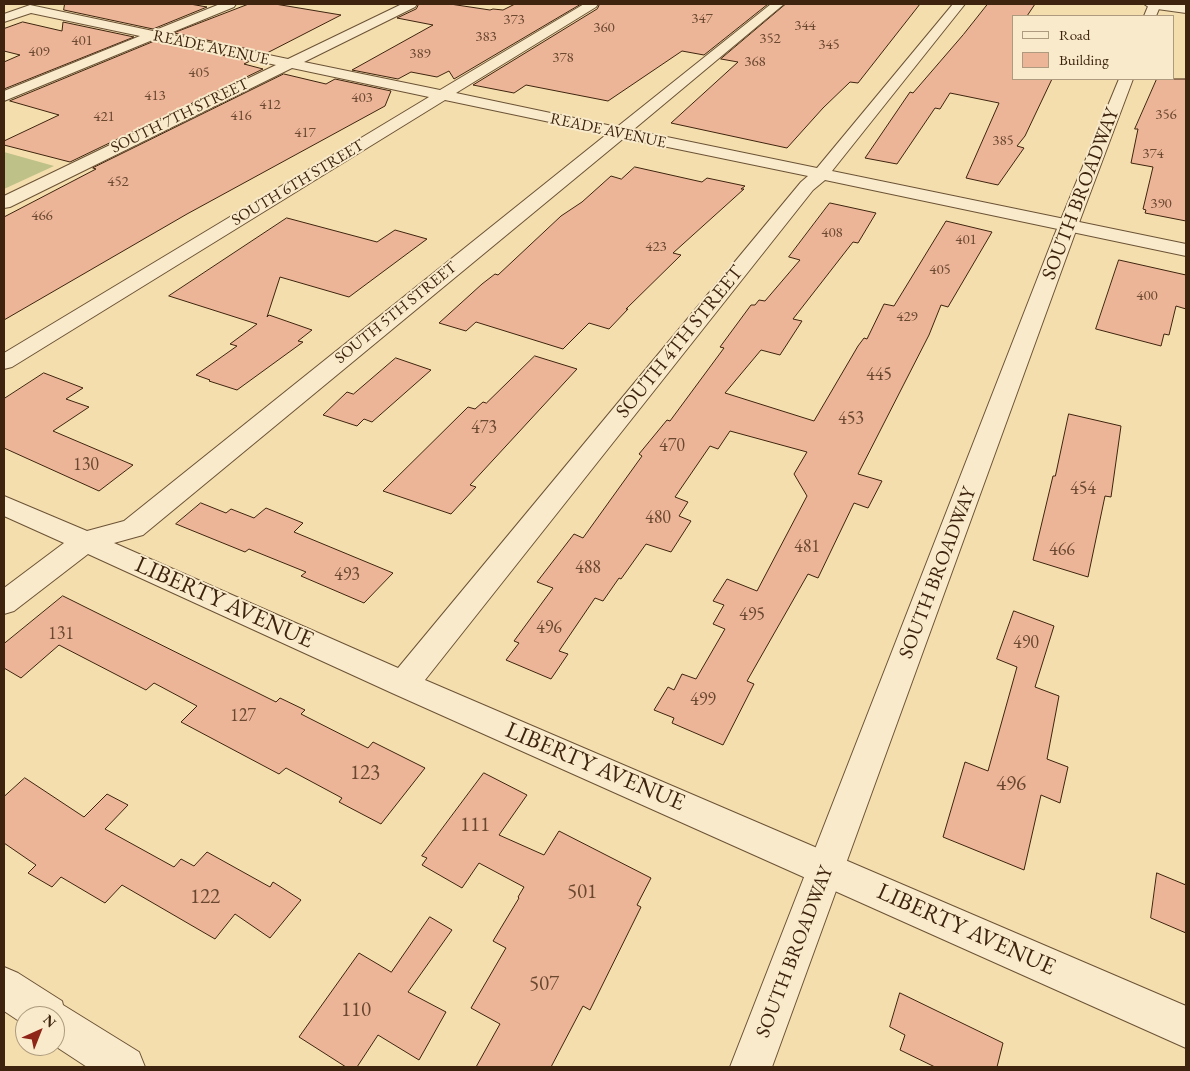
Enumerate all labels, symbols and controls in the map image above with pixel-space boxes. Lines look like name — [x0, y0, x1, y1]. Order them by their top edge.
house number: 347 — [691, 10, 713, 28]
house number: 373 — [503, 11, 525, 29]
legend — [1012, 15, 1175, 80]
house number: 344 — [794, 17, 816, 35]
house number: 360 — [593, 19, 615, 37]
text: Road — [1059, 25, 1090, 44]
street label: READE AVENUE — [151, 26, 271, 70]
house number: 383 — [475, 28, 497, 46]
house number: 352 — [759, 30, 781, 48]
house number: 401 — [71, 32, 93, 50]
house number: 345 — [818, 36, 840, 54]
house number: 409 — [28, 43, 50, 61]
house number: 389 — [409, 45, 431, 63]
house number: 378 — [552, 49, 574, 67]
text: Building — [1059, 50, 1109, 69]
house number: 368 — [744, 53, 766, 71]
house number: 405 — [188, 64, 210, 82]
street label: SOUTH 7TH STREET — [108, 74, 252, 158]
house number: 413 — [144, 87, 166, 105]
house number: 403 — [351, 89, 373, 107]
house number: 412 — [259, 96, 281, 114]
street label: SOUTH BROADWAY — [1037, 105, 1125, 283]
house number: 356 — [1155, 106, 1177, 124]
house number: 416 — [230, 107, 252, 125]
house number: 421 — [93, 108, 115, 126]
street label: READE AVENUE — [548, 109, 668, 153]
house number: 417 — [294, 124, 316, 142]
house number: 385 — [992, 132, 1014, 150]
street label: SOUTH 6TH STREET — [228, 136, 368, 230]
house number: 374 — [1142, 145, 1164, 163]
house number: 452 — [107, 173, 129, 191]
house number: 390 — [1150, 195, 1172, 213]
house number: 466 — [31, 207, 53, 225]
house number: 408 — [821, 224, 843, 242]
house number: 401 — [955, 231, 977, 249]
house number: 423 — [645, 238, 667, 256]
street label: SOUTH 5TH STREET — [331, 258, 461, 368]
street label: SOUTH 4TH STREET — [611, 261, 749, 423]
house number: 405 — [929, 261, 951, 279]
house number: 400 — [1136, 287, 1158, 305]
house number: 429 — [896, 308, 918, 326]
house number: 445 — [866, 364, 892, 386]
house number: 453 — [838, 408, 864, 430]
house number: 473 — [471, 417, 497, 439]
house number: 470 — [659, 435, 685, 457]
house number: 130 — [73, 454, 99, 476]
house number: 454 — [1070, 478, 1096, 500]
street label: SOUTH BROADWAY — [894, 484, 982, 662]
house number: 480 — [645, 507, 671, 529]
house number: 481 — [794, 536, 820, 558]
house number: 466 — [1049, 539, 1075, 561]
street label: LIBERTY AVENUE — [130, 551, 318, 655]
house number: 488 — [575, 557, 601, 579]
house number: 493 — [334, 564, 360, 586]
house number: 495 — [739, 604, 765, 626]
house number: 496 — [536, 617, 562, 639]
house number: 131 — [48, 623, 74, 645]
house number: 490 — [1013, 632, 1039, 654]
house number: 499 — [690, 689, 716, 711]
house number: 127 — [230, 705, 256, 727]
street label: LIBERTY AVENUE — [501, 716, 689, 818]
house number: 123 — [350, 760, 380, 786]
house number: 496 — [996, 771, 1026, 797]
house number: 111 — [460, 812, 490, 838]
street label: SOUTH BROADWAY — [751, 863, 839, 1041]
street label: LIBERTY AVENUE — [872, 878, 1060, 982]
house number: 501 — [567, 879, 597, 905]
house number: 122 — [190, 884, 220, 910]
house number: 507 — [529, 971, 559, 997]
house number: 110 — [341, 997, 371, 1023]
north arrow — [15, 1006, 65, 1056]
text: N — [39, 1011, 60, 1031]

